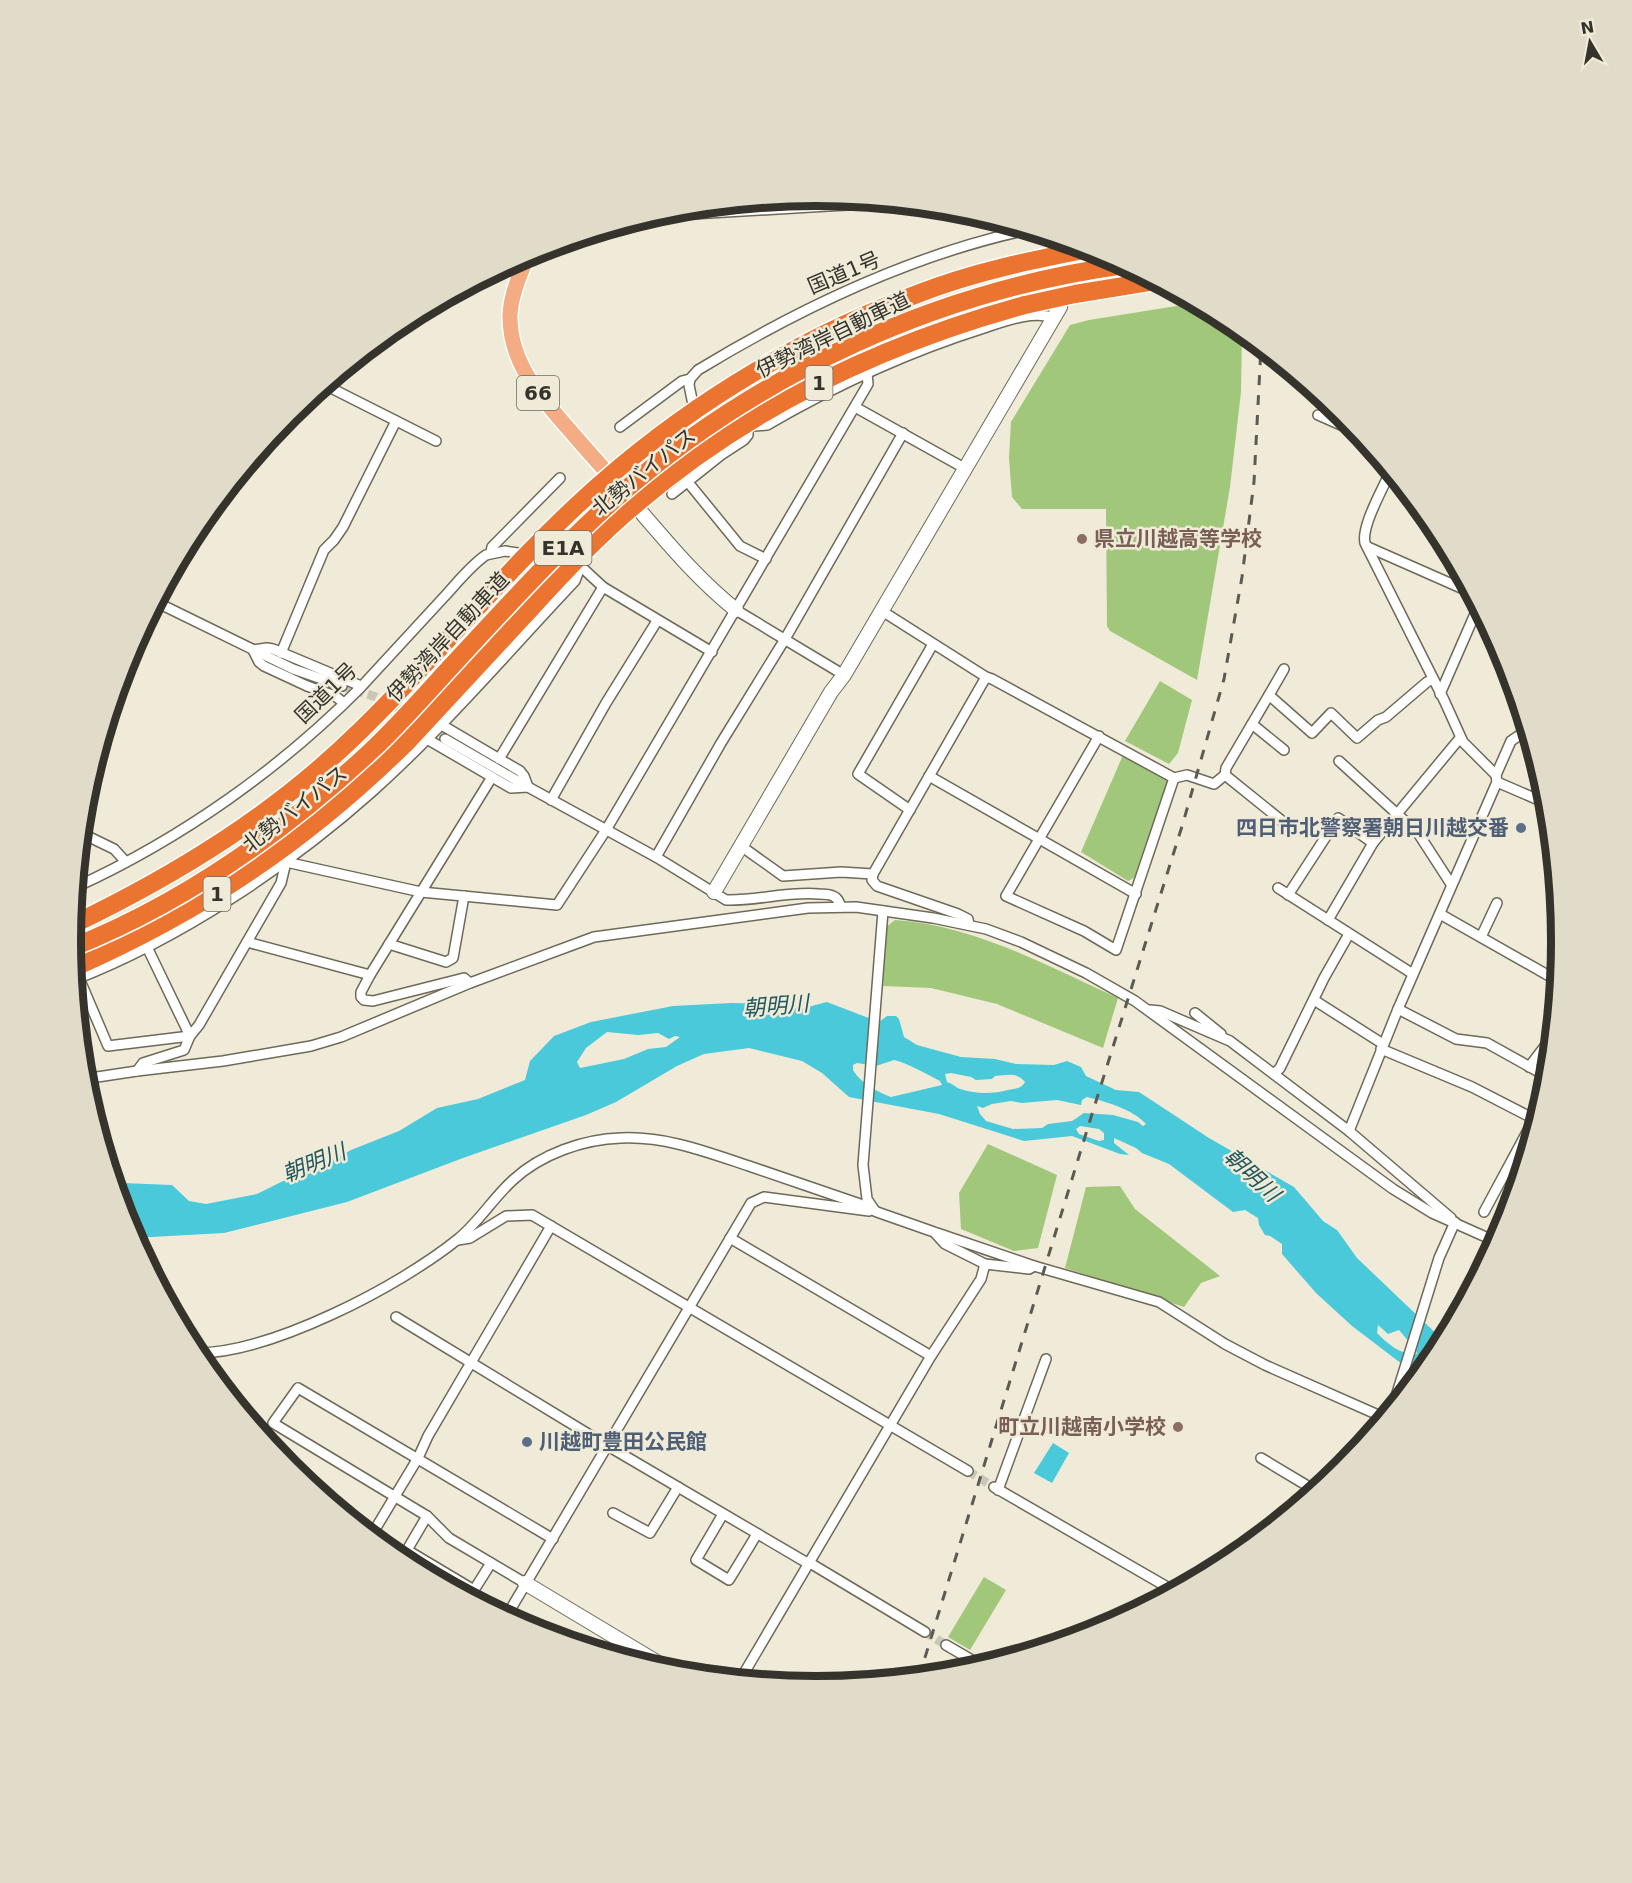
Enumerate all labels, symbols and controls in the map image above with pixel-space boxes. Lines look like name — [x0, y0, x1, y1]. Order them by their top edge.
north arrow — [1560, 12, 1620, 72]
text: N — [1579, 17, 1596, 38]
street label: 国道1号 — [804, 247, 884, 299]
street label: 伊勢湾岸自動車道 — [752, 287, 914, 383]
road number: 1 — [806, 366, 832, 400]
road number: 66 — [517, 376, 559, 410]
street label: 北勢バイパス — [588, 423, 700, 521]
place label: 県立川越高等学校 — [1094, 527, 1262, 551]
road number: E1A — [534, 531, 592, 565]
marker: 県立川越高等学校 — [1075, 532, 1089, 546]
street label: 伊勢湾岸自動車道 — [382, 567, 514, 707]
street label: 国道1号 — [290, 658, 362, 728]
street label: 北勢バイパス — [238, 761, 352, 857]
place label: 四日市北警察署朝日川越交番 — [1236, 816, 1509, 840]
marker: 四日市北警察署朝日川越交番 — [1514, 821, 1528, 835]
road number: 1 — [204, 877, 230, 911]
water label: 朝明川 — [742, 990, 812, 1021]
water label: 朝明川 — [279, 1138, 351, 1187]
water label: 朝明川 — [1219, 1143, 1286, 1208]
place label: 町立川越南小学校 — [998, 1415, 1166, 1439]
marker: 町立川越南小学校 — [1171, 1420, 1185, 1434]
place label: 川越町豊田公民館 — [539, 1430, 707, 1454]
marker: 川越町豊田公民館 — [520, 1435, 534, 1449]

